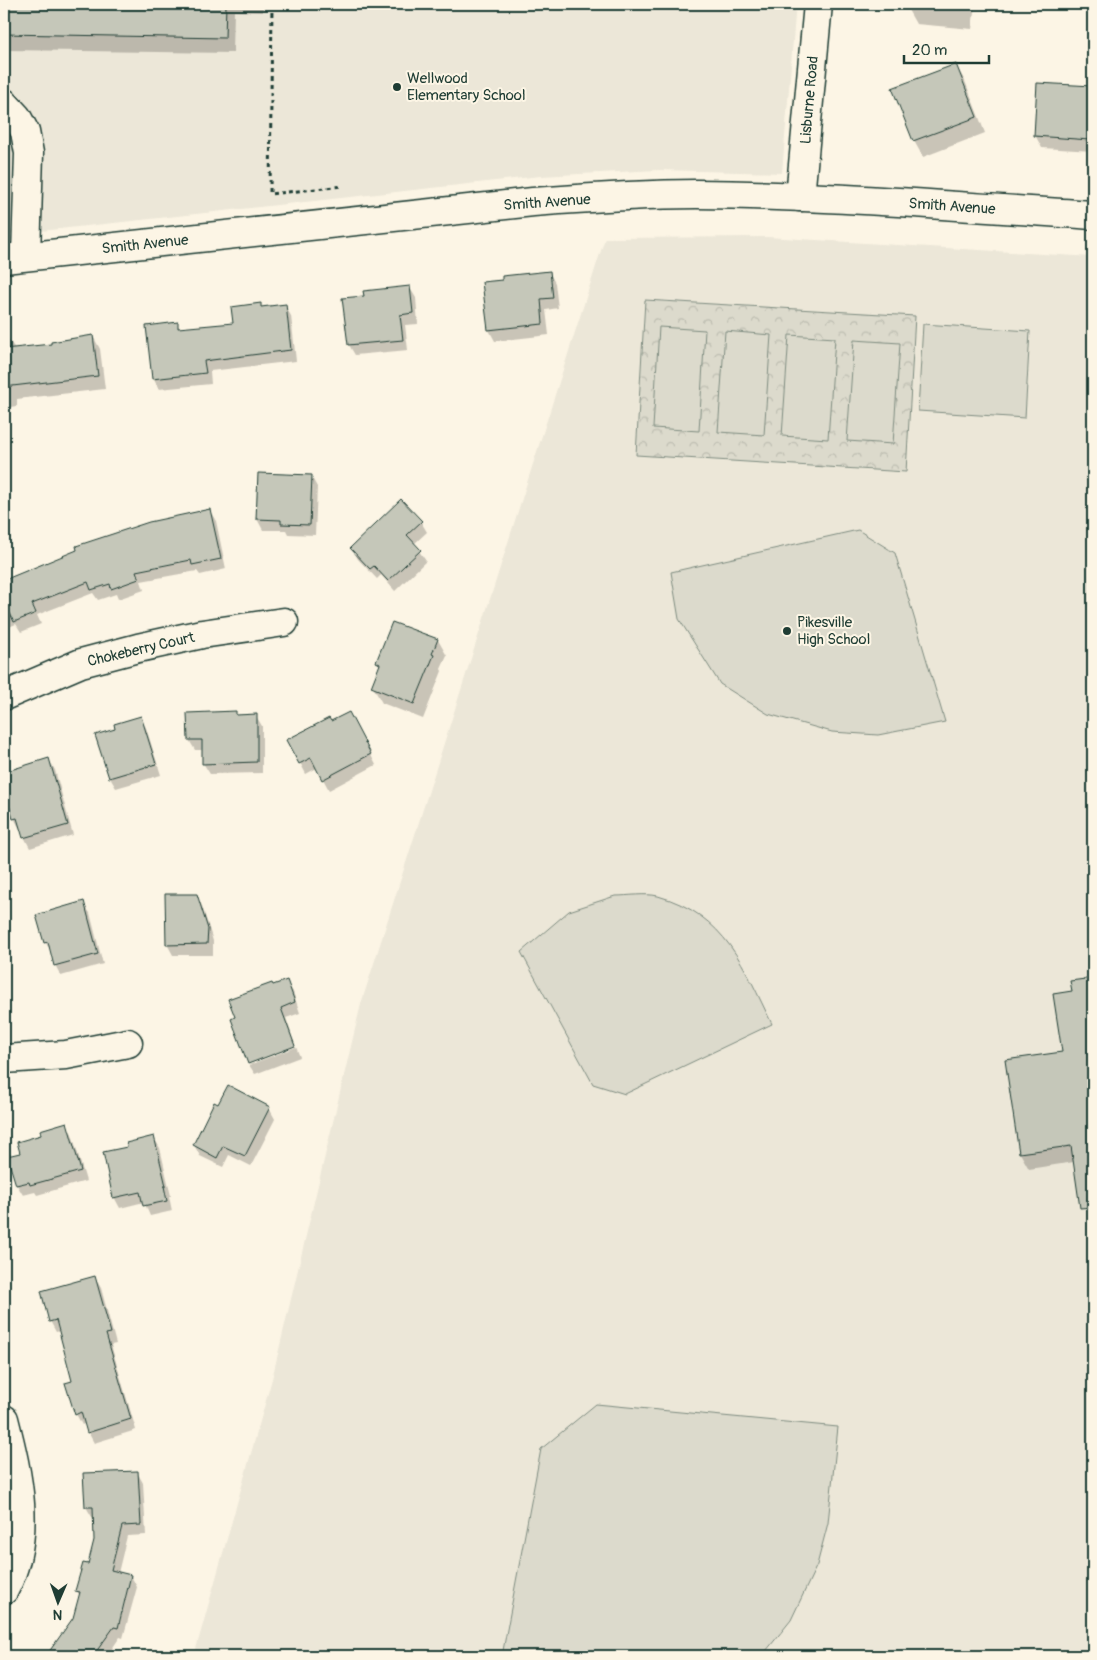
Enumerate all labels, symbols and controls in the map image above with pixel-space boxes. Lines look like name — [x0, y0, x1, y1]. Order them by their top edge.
scale bar — [904, 32, 990, 64]
text: 20 m — [912, 41, 947, 60]
street label: Lisburne Road — [796, 55, 823, 145]
place label: Wellwood Elementary School — [407, 69, 526, 105]
marker: Wellwood Elementary School — [391, 81, 403, 93]
street label: Smith Avenue — [503, 190, 592, 215]
street label: Smith Avenue — [908, 194, 997, 219]
street label: Smith Avenue — [101, 230, 190, 259]
place label: Pikesville High School — [797, 613, 870, 649]
marker: Pikesville High School — [781, 625, 793, 637]
street label: Chokeberry Court — [86, 628, 197, 671]
north arrow — [32, 1578, 82, 1628]
text: N — [53, 1606, 63, 1623]

